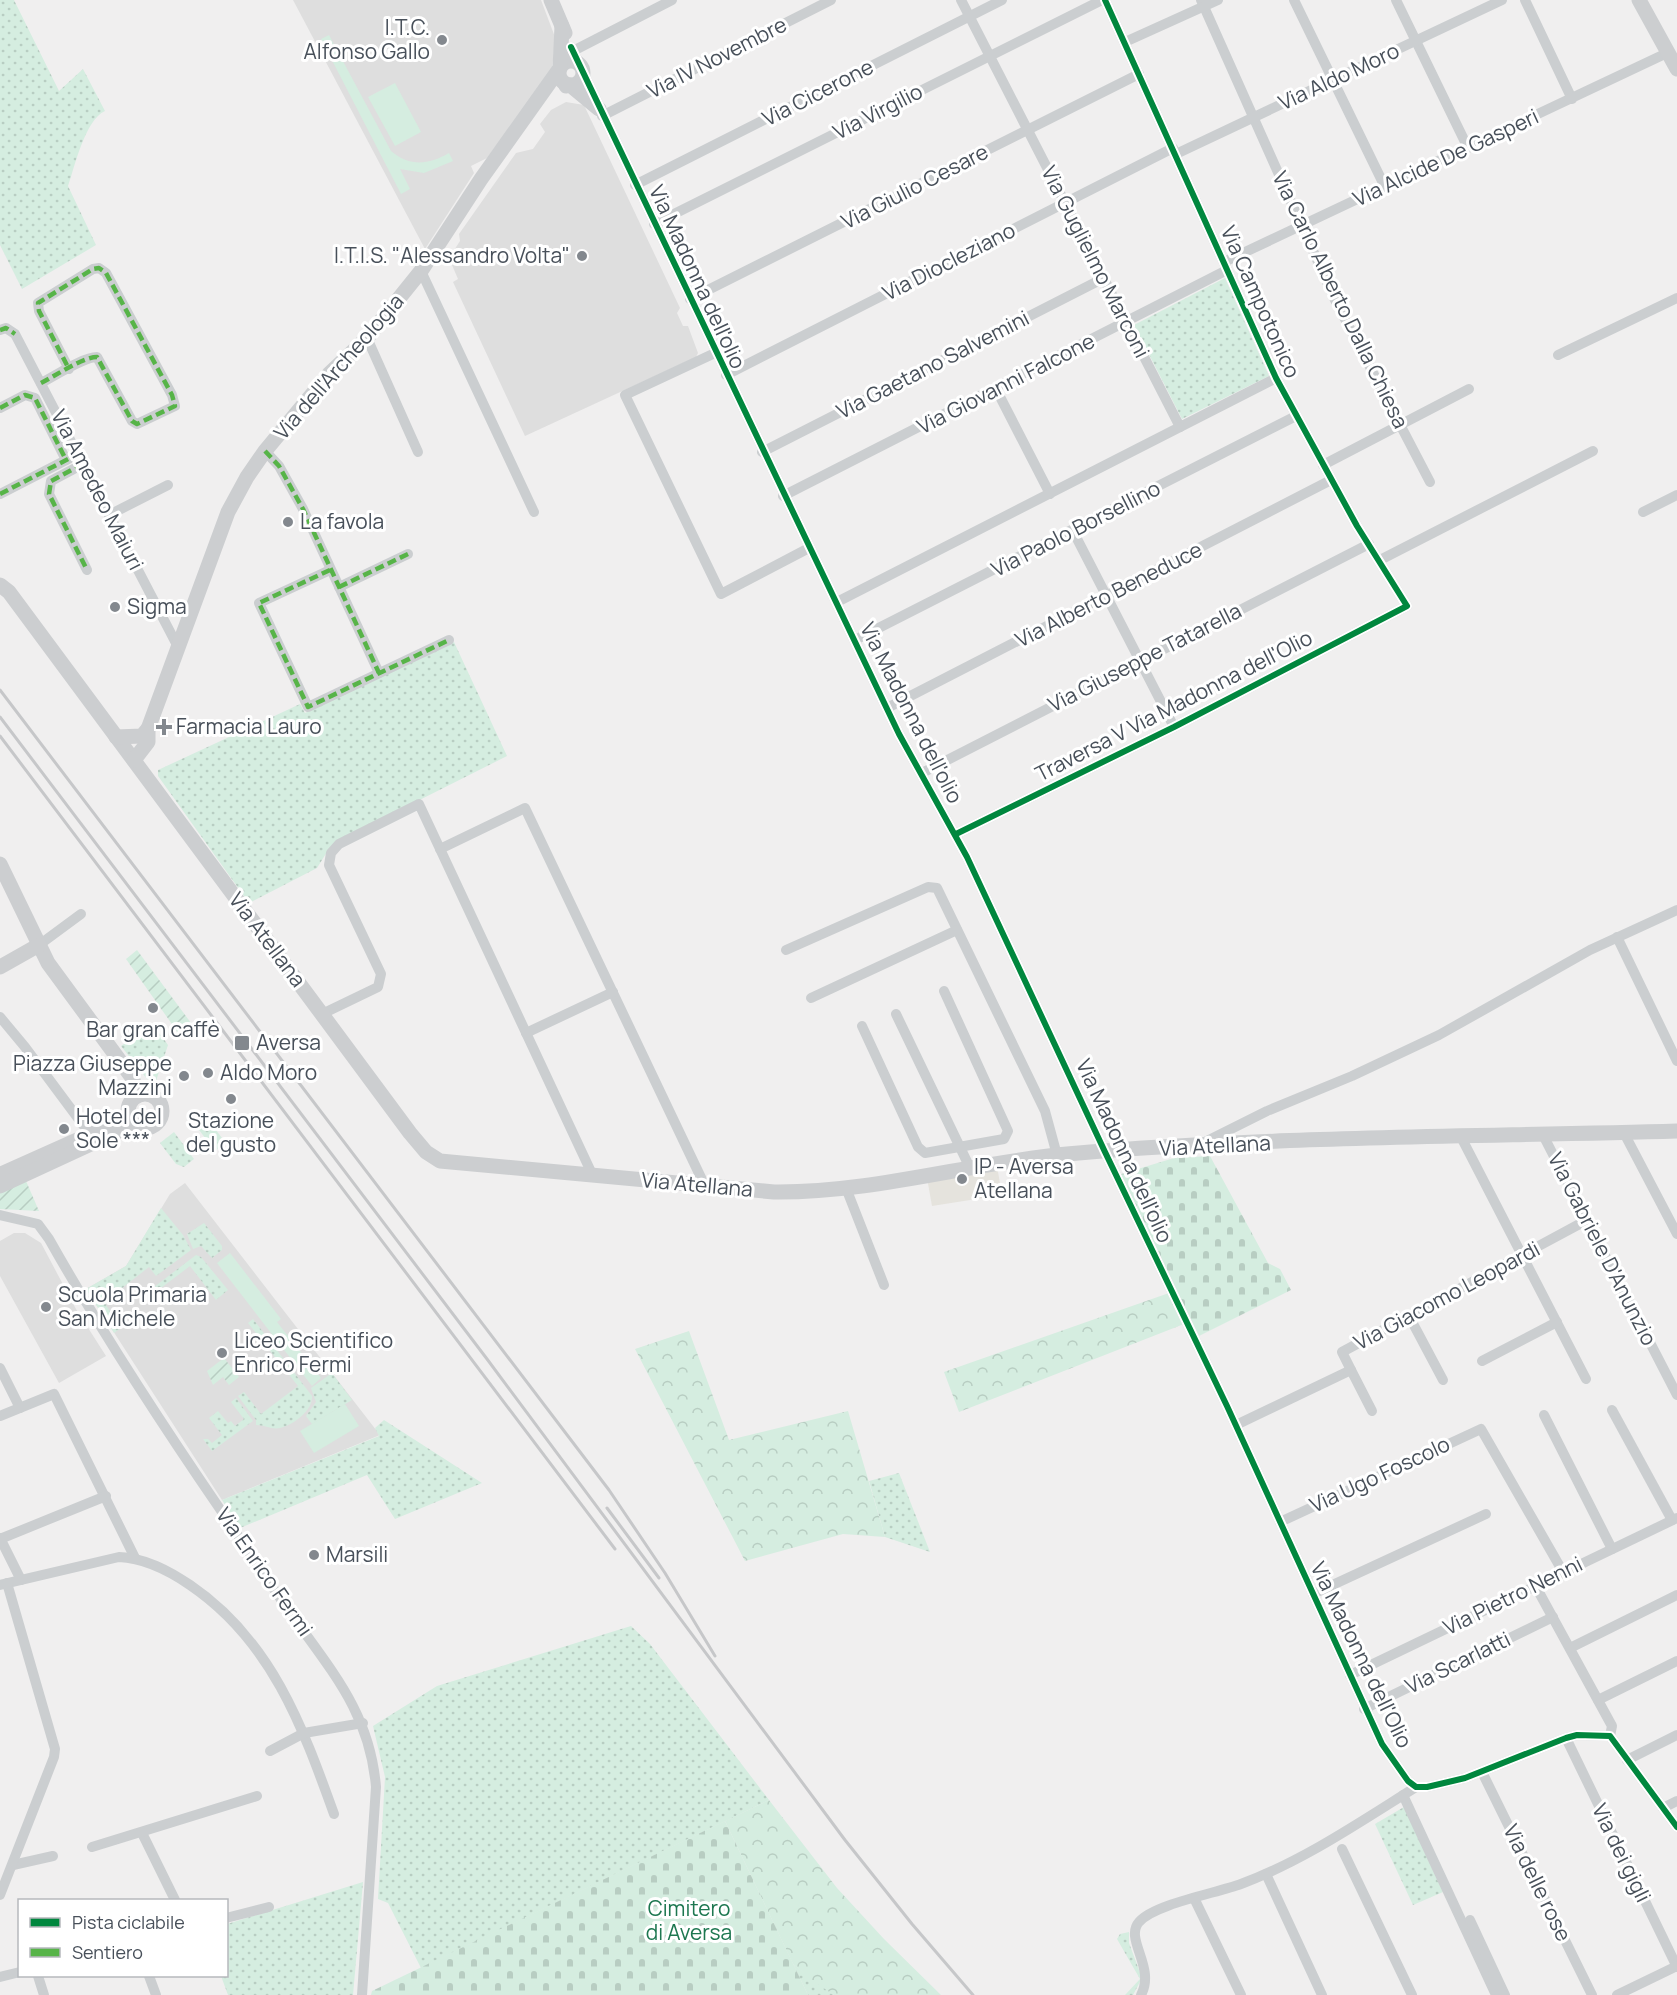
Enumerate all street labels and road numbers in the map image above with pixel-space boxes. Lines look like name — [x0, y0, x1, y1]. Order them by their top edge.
street label: Via IV Novembre — [642, 10, 791, 104]
street label: Via Aldo Moro — [1274, 36, 1403, 116]
street label: Via Cicerone — [757, 52, 878, 132]
street label: Via Virgilio — [828, 77, 927, 146]
street label: Via Alcide De Gasperi — [1348, 102, 1543, 212]
street label: Via Giulio Cesare — [836, 137, 993, 235]
street label: Via Guglielmo Marconi — [1035, 161, 1156, 362]
street label: Via Carlo Alberto Dalla Chiesa — [1266, 166, 1415, 433]
street label: Via Madonna dell'olio — [643, 180, 753, 373]
street label: Via Diocleziano — [877, 216, 1020, 307]
street label: Via Campotonico — [1215, 221, 1307, 382]
street label: Via dell'Archeologia — [267, 287, 409, 445]
street label: Via Gaetano Salvemini — [831, 303, 1034, 425]
street label: Via Giovanni Falcone — [912, 326, 1099, 440]
street label: Via Amedeo Maiuri — [45, 404, 151, 575]
street label: Via Paolo Borsellino — [986, 473, 1165, 583]
street label: Via Alberto Beneduce — [1010, 535, 1207, 653]
street label: Via Giuseppe Tatarella — [1043, 596, 1246, 718]
street label: Via Madonna dell'olio — [854, 617, 970, 808]
street label: Traversa V Via Madonna dell'Olio — [1030, 623, 1317, 787]
street label: Via Atellana — [223, 886, 313, 992]
street label: Via Madonna dell'olio — [1070, 1054, 1180, 1247]
street label: Via Atellana — [1158, 1128, 1272, 1162]
street label: Via Gabriele D'Anunzio — [1542, 1147, 1664, 1350]
street label: Via Atellana — [640, 1165, 754, 1203]
street label: Via Giacomo Leopardi — [1349, 1234, 1544, 1356]
street label: Via Ugo Foscolo — [1305, 1429, 1454, 1519]
street label: Via Enrico Fermi — [210, 1502, 320, 1641]
street label: Via Pietro Nenni — [1438, 1549, 1587, 1641]
street label: Via Madonna dell'Olio — [1305, 1557, 1419, 1752]
street label: Via Scarlatti — [1400, 1625, 1515, 1700]
street label: Via dei gigli — [1586, 1799, 1658, 1907]
street label: Via delle rose — [1497, 1819, 1578, 1946]

